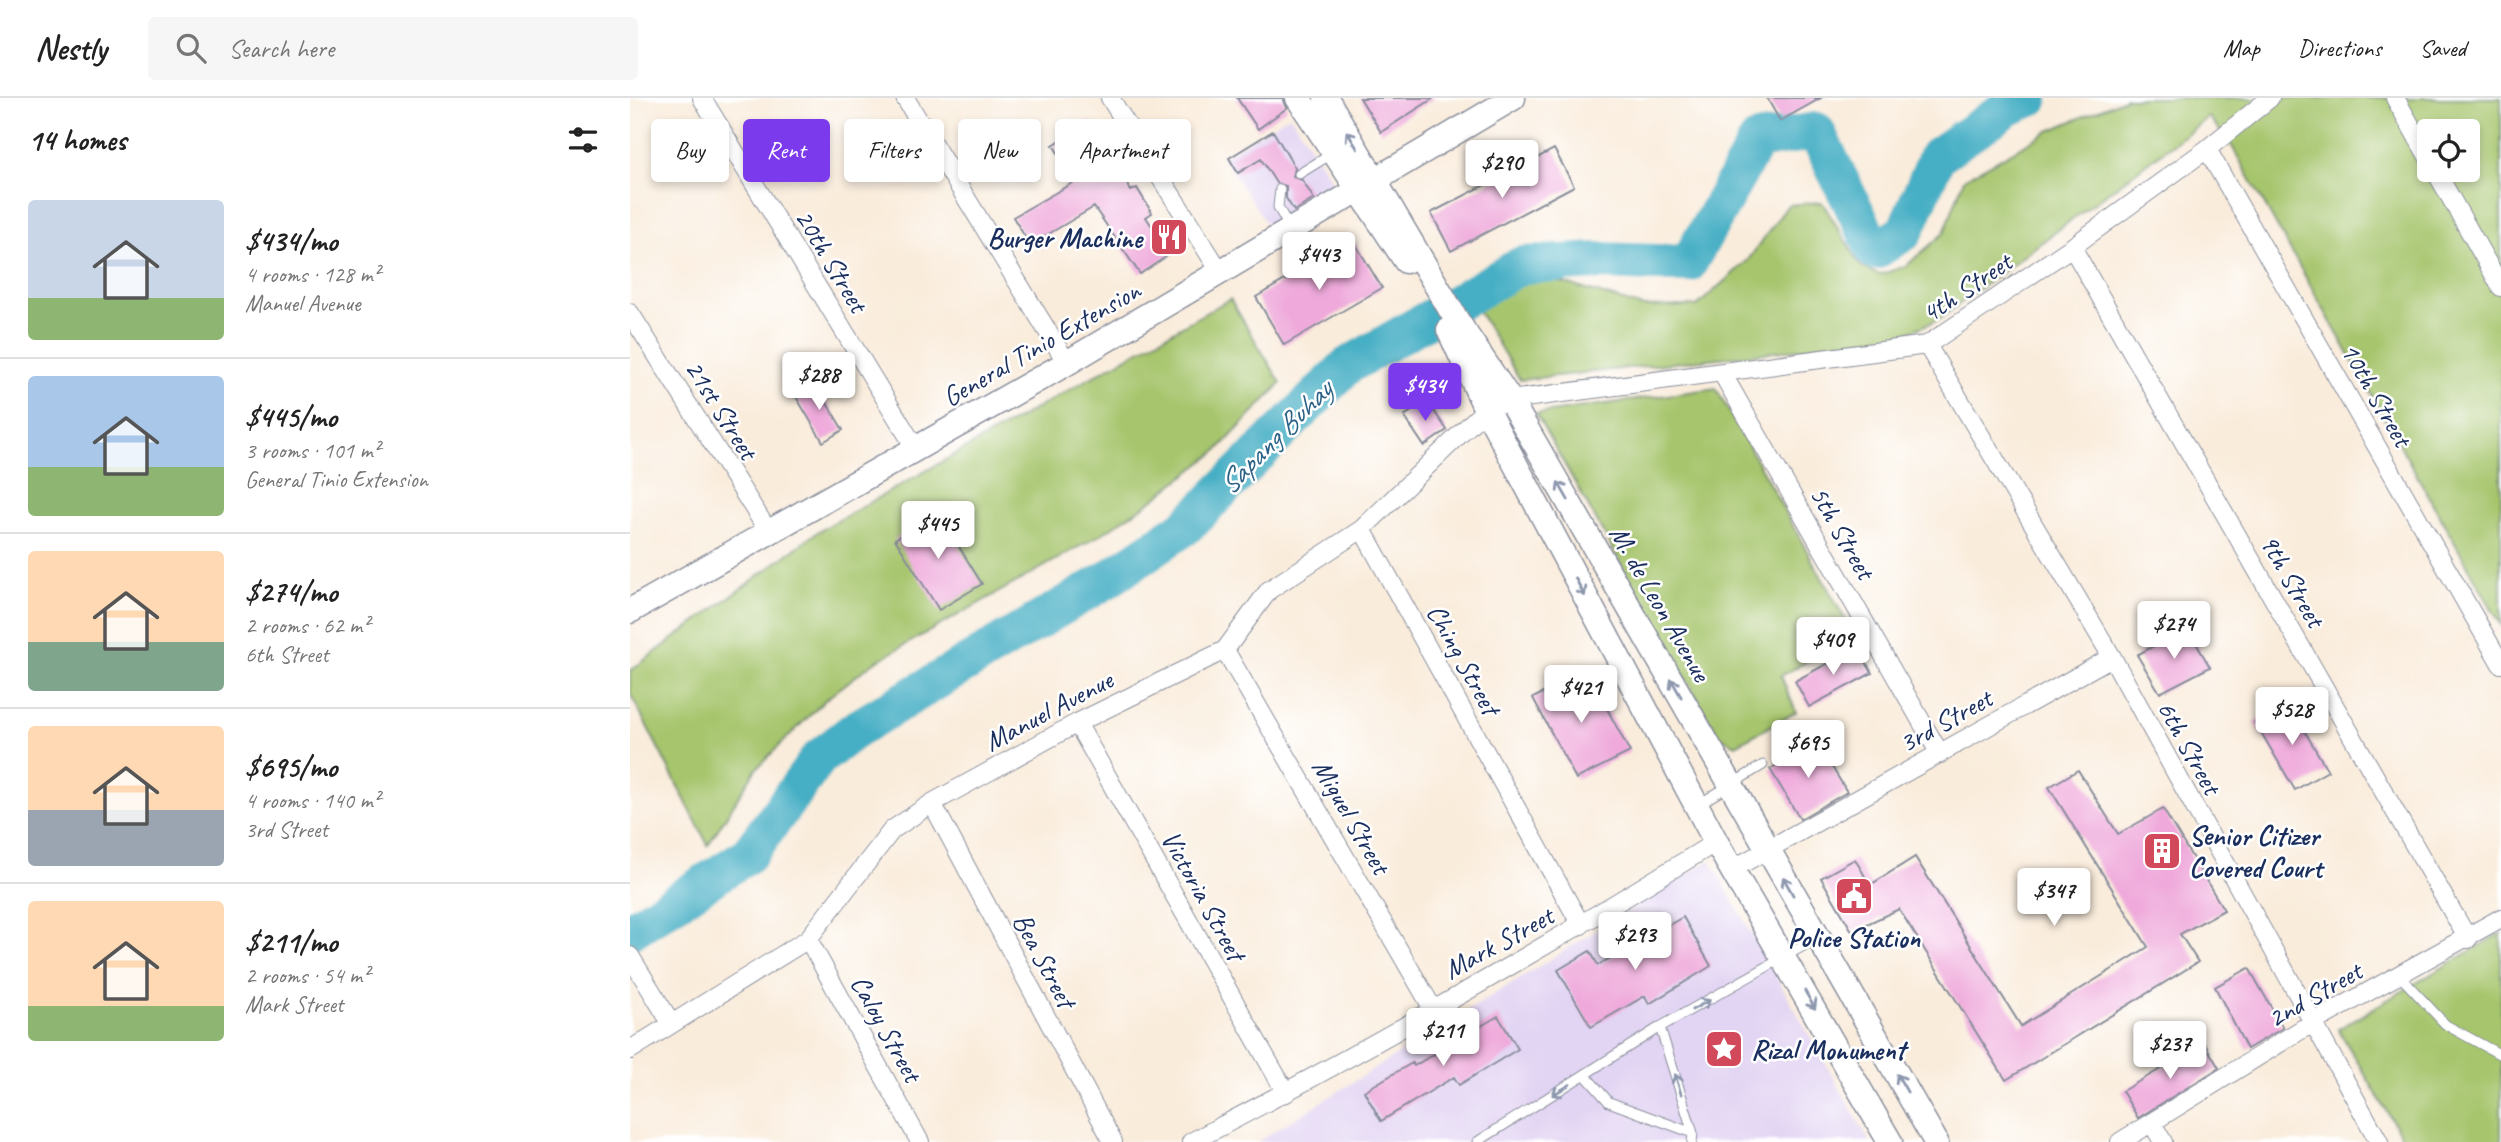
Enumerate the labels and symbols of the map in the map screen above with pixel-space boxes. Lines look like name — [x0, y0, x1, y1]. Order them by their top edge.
one-way arrow — [1345, 131, 1359, 151]
pin: $290 — [1461, 140, 1543, 200]
street label: 20th Street — [787, 202, 877, 321]
restaurant icon: Burger Machine — [1148, 216, 1190, 258]
place label: Burger Machine — [988, 220, 1145, 255]
pin: $443 — [1278, 232, 1360, 292]
street label: 4th Street — [1914, 243, 2021, 330]
street label: General Tinio Extension — [936, 272, 1148, 414]
street label: 10th Street — [2333, 336, 2422, 455]
pin: $288 — [778, 352, 860, 412]
street label: 21st Street — [677, 353, 767, 468]
pin: $434 — [1384, 364, 1466, 423]
water label: Sapang Buhay — [1210, 369, 1343, 502]
street label: 5th Street — [1802, 479, 1885, 587]
one-way arrow — [1555, 481, 1569, 501]
pin: $445 — [897, 502, 979, 561]
street label: M. de Leon Avenue — [1602, 519, 1720, 689]
street label: 9th Street — [2252, 527, 2335, 635]
one-way arrow — [1574, 576, 1588, 597]
street label: Ching Street — [1419, 598, 1510, 724]
pin: $274 — [2133, 602, 2215, 661]
pin: $409 — [1792, 618, 1874, 677]
street label: Manuel Avenue — [978, 661, 1120, 759]
pin: $421 — [1540, 666, 1622, 725]
one-way arrow — [1668, 678, 1682, 698]
street label: 3rd Street — [1893, 679, 2000, 760]
pin: $528 — [2251, 688, 2333, 747]
street label: 6th Street — [2150, 694, 2231, 803]
pin: $695 — [1767, 720, 1849, 780]
street label: Miguel Street — [1305, 753, 1400, 882]
place label: Senior Citizer Covered Court — [2189, 818, 2326, 885]
street label: Victoria Street — [1154, 824, 1255, 970]
building icon: Senior Citizer Covered Court — [2141, 830, 2183, 872]
pin: $347 — [2013, 868, 2095, 928]
public building icon: Police Station — [1833, 875, 1875, 917]
one-way arrow — [1781, 876, 1795, 896]
street label: Mark Street — [1437, 897, 1562, 987]
street label: Bea Street — [1005, 907, 1086, 1017]
pin: $293 — [1594, 912, 1676, 972]
place label: Police Station — [1788, 920, 1921, 955]
street label: 2nd Street — [2261, 952, 2370, 1035]
street label: Caloy Street — [843, 969, 932, 1090]
one-way arrow — [1803, 990, 1817, 1010]
one-way arrow — [1690, 998, 1711, 1011]
pin: $211 — [1402, 1009, 1484, 1068]
pin: $237 — [2129, 1021, 2211, 1081]
place icon: Rizal Monument — [1703, 1028, 1745, 1070]
place label: Rizal Monument — [1751, 1032, 1910, 1067]
one-way arrow — [1894, 1073, 1908, 1093]
one-way arrow — [1671, 1074, 1684, 1096]
one-way arrow — [1552, 1084, 1572, 1098]

